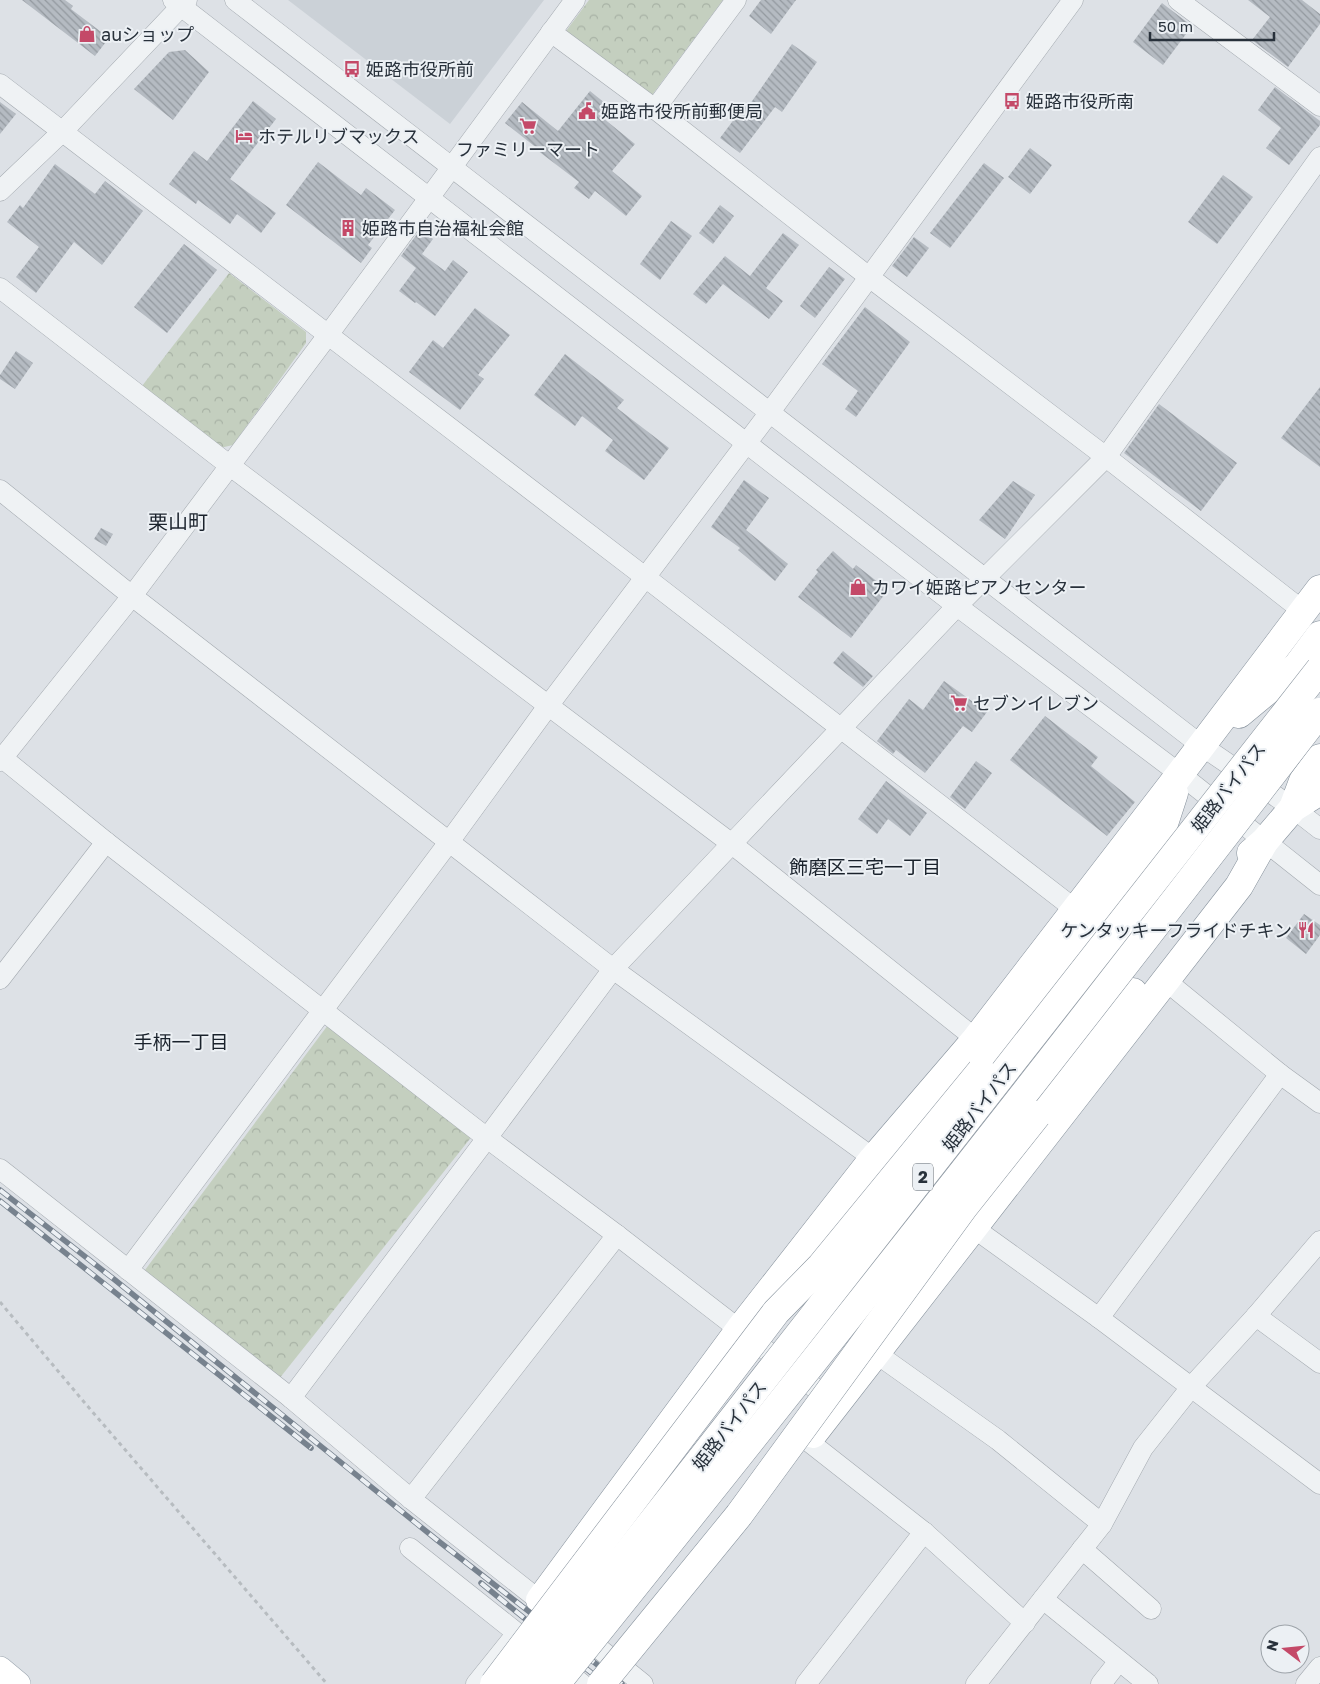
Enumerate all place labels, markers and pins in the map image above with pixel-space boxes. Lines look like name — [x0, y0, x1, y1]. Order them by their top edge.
place label: auショップ — [101, 23, 194, 45]
shop icon: auショップ — [77, 24, 97, 44]
place label: 姫路市役所前 — [366, 58, 474, 80]
bus stop icon: 姫路市役所前 — [342, 59, 362, 79]
place label: 姫路市役所南 — [1026, 90, 1134, 112]
bus stop icon: 姫路市役所南 — [1002, 91, 1022, 111]
place label: 姫路市役所前郵便局 — [601, 100, 763, 122]
public building icon: 姫路市役所前郵便局 — [577, 101, 597, 121]
supermarket icon: ファミリーマート — [518, 116, 538, 136]
place label: ホテルリブマックス — [258, 125, 419, 147]
hotel icon: ホテルリブマックス — [234, 126, 254, 146]
place label: ファミリーマート — [456, 138, 600, 160]
place label: 姫路市自治福祉会館 — [362, 217, 524, 239]
building icon: 姫路市自治福祉会館 — [338, 218, 358, 238]
place label: カワイ姫路ピアノセンター — [872, 576, 1086, 598]
shop icon: カワイ姫路ピアノセンター — [848, 577, 868, 597]
place label: セブンイレブン — [973, 692, 1099, 714]
supermarket icon: セブンイレブン — [949, 693, 969, 713]
place label: ケンタッキーフライドチキン — [1060, 919, 1292, 941]
restaurant icon: ケンタッキーフライドチキン — [1296, 920, 1316, 940]

